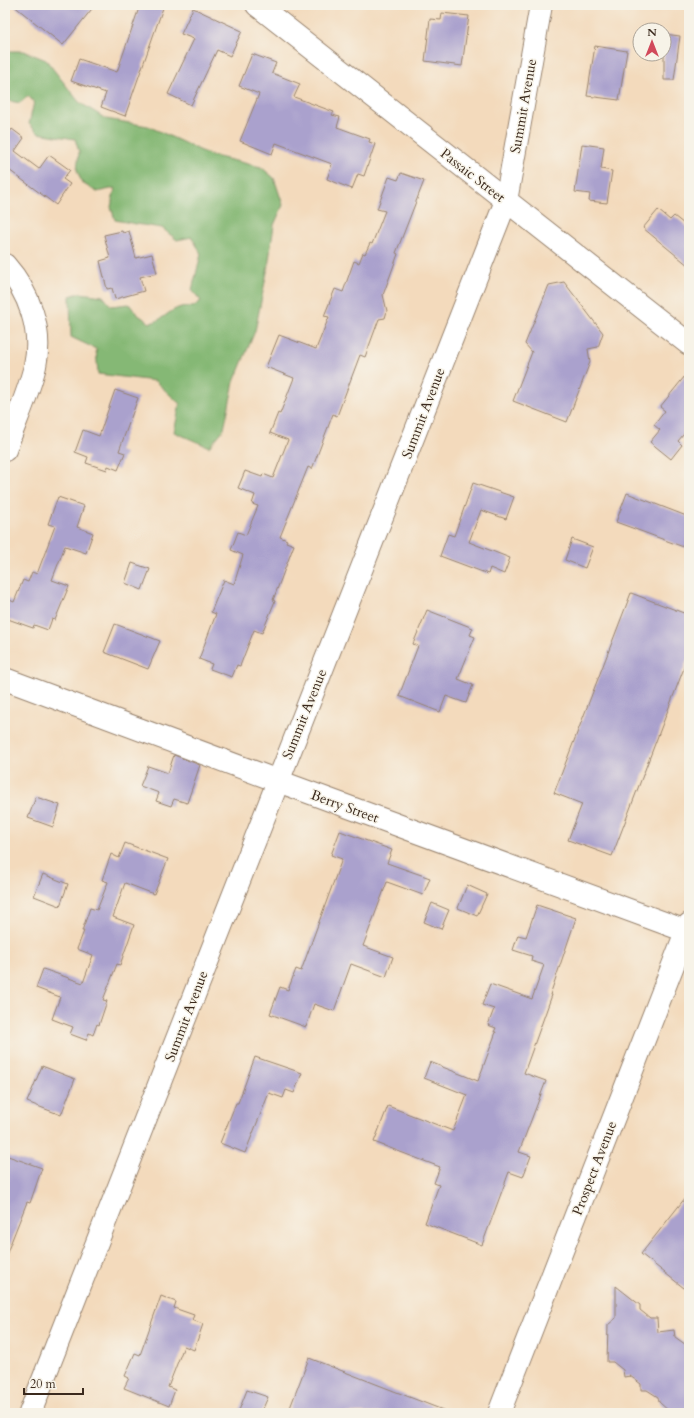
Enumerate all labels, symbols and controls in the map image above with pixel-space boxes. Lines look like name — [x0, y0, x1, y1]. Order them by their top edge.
north arrow — [632, 22, 672, 62]
text: N — [647, 25, 657, 40]
street label: Summit Avenue — [506, 57, 541, 155]
street label: Passaic Street — [436, 144, 510, 207]
street label: Summit Avenue — [397, 365, 450, 461]
street label: Summit Avenue — [278, 666, 331, 762]
street label: Berry Street — [308, 785, 382, 828]
street label: Summit Avenue — [160, 968, 213, 1064]
street label: Prospect Avenue — [568, 1118, 621, 1218]
scale bar — [24, 1370, 83, 1396]
text: 20 m — [30, 1376, 57, 1392]

